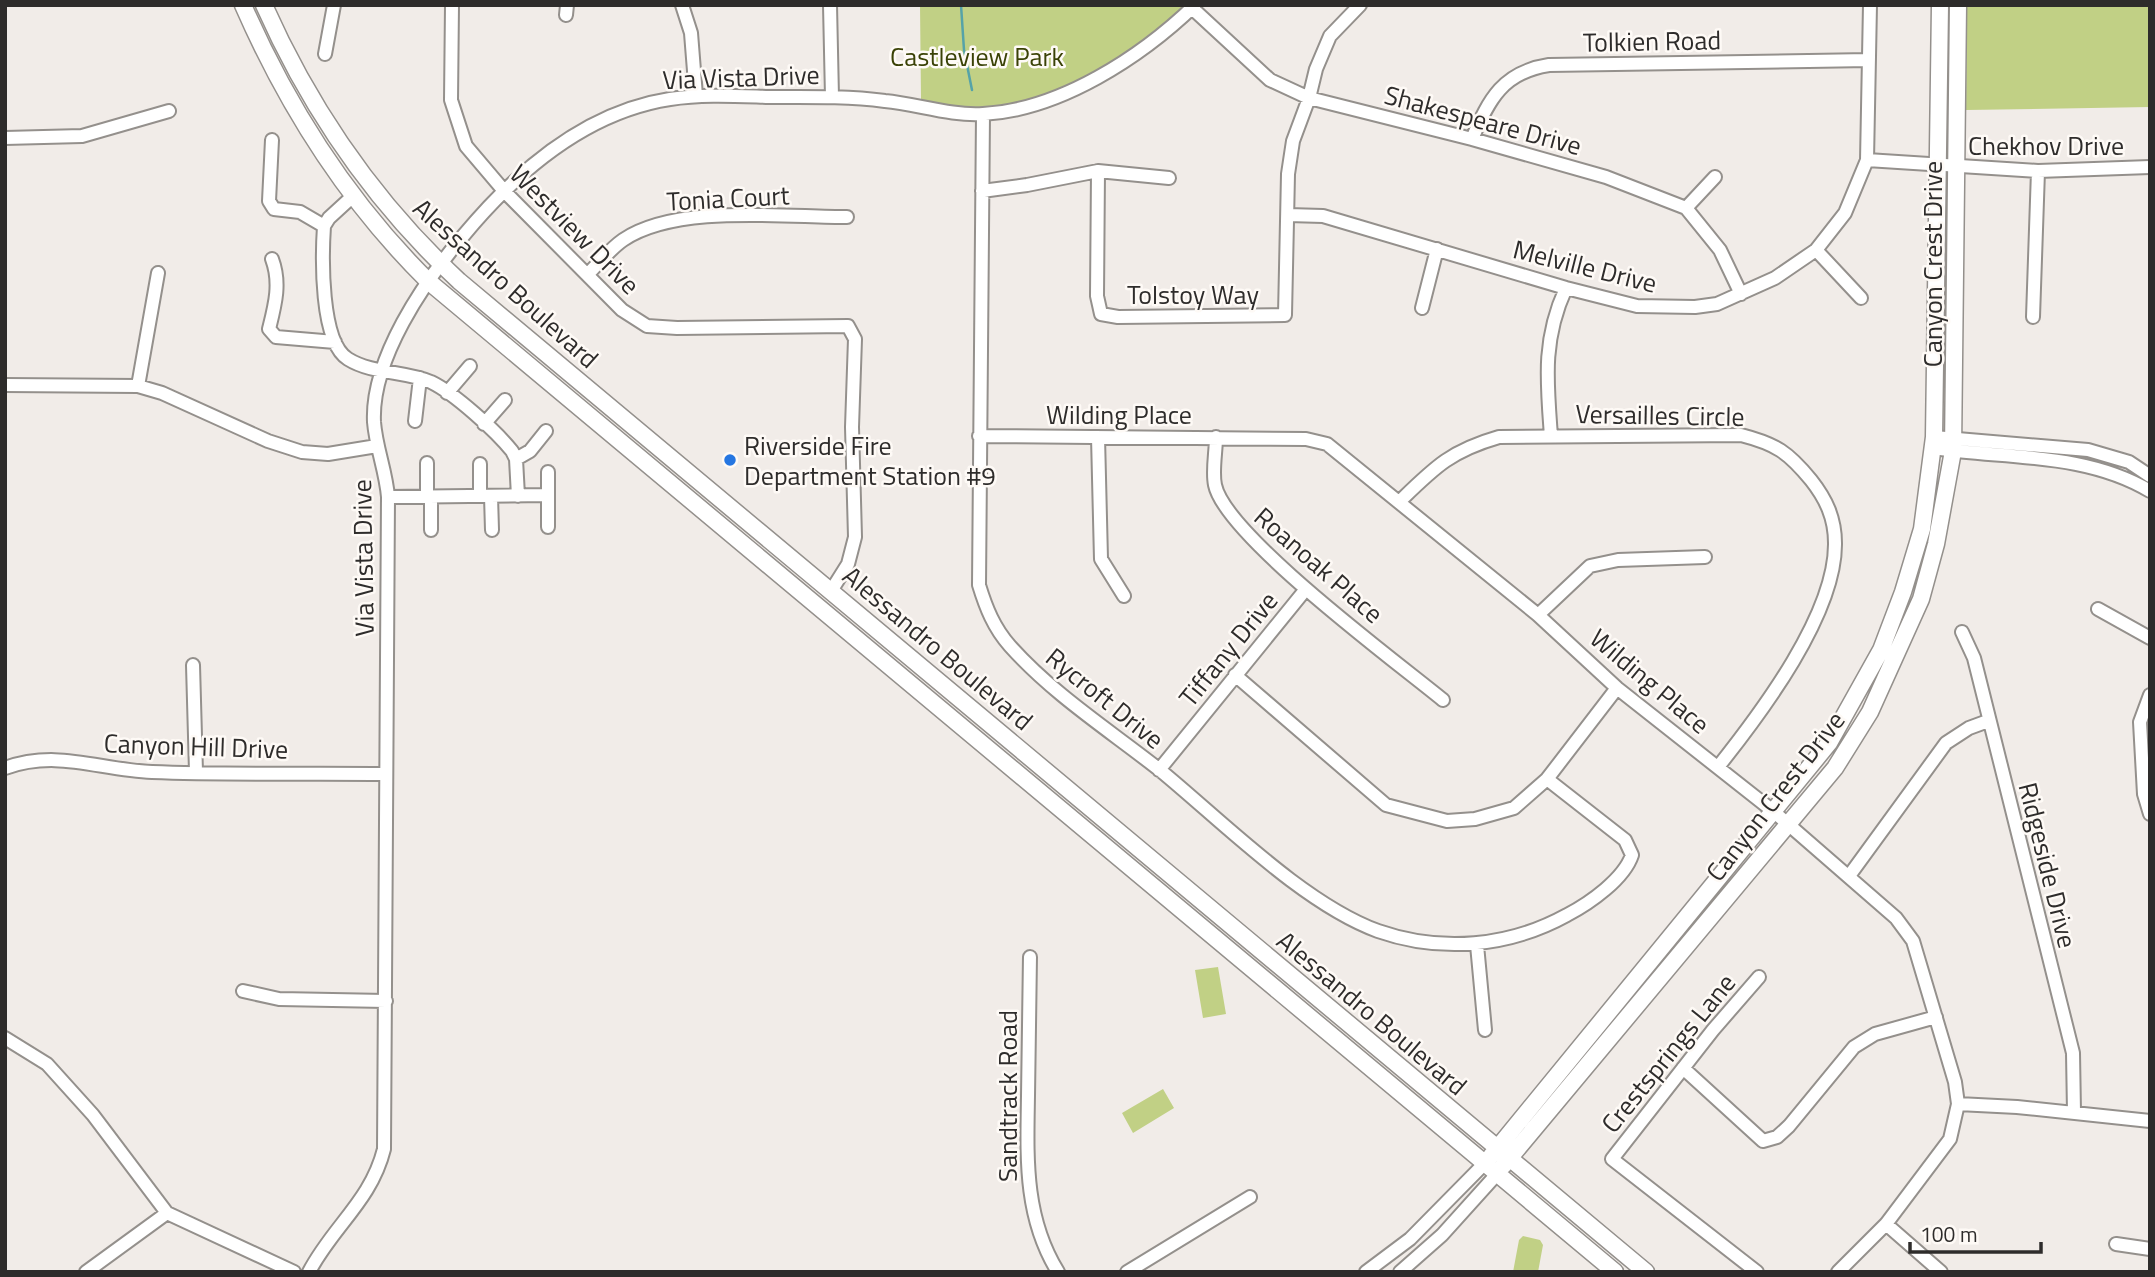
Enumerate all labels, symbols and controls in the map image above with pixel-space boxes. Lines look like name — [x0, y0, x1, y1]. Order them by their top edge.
street label: Tolkien Road — [1583, 20, 1721, 62]
park label: Castleview Park — [890, 37, 1064, 76]
street label: Via Vista Drive — [662, 55, 820, 99]
street label: Shakespeare Drive — [1380, 75, 1586, 165]
street label: Chekhov Drive — [1968, 126, 2124, 165]
street label: Westview Drive — [501, 155, 649, 303]
street label: Canyon Crest Drive — [1913, 161, 1952, 367]
street label: Tonia Court — [666, 175, 790, 221]
street label: Alessandro Boulevard — [405, 189, 607, 377]
street label: Melville Drive — [1509, 229, 1661, 303]
street label: Tolstoy Way — [1127, 275, 1259, 314]
street label: Versailles Circle — [1575, 394, 1745, 436]
street label: Wilding Place — [1046, 395, 1192, 434]
place label: Riverside Fire Department Station #9 — [744, 426, 996, 495]
marker: Riverside Fire Department Station #9 — [722, 452, 738, 468]
street label: Via Vista Drive — [342, 479, 384, 637]
street label: Roanoak Place — [1246, 498, 1392, 632]
street label: Alessandro Boulevard — [834, 557, 1042, 739]
street label: Tiffany Drive — [1169, 583, 1287, 715]
street label: Wilding Place — [1582, 619, 1718, 743]
street label: Rycroft Drive — [1037, 638, 1173, 758]
street label: Canyon Crest Drive — [1696, 703, 1854, 889]
street label: Canyon Hill Drive — [103, 723, 289, 769]
street label: Ridgeside Drive — [2009, 778, 2087, 952]
street label: Alessandro Boulevard — [1268, 922, 1476, 1104]
street label: Crestsprings Lane — [1591, 965, 1745, 1141]
street label: Sandtrack Road — [988, 1010, 1027, 1182]
scale bar — [1910, 1210, 2041, 1254]
text: 100 m — [1920, 1218, 1977, 1250]

